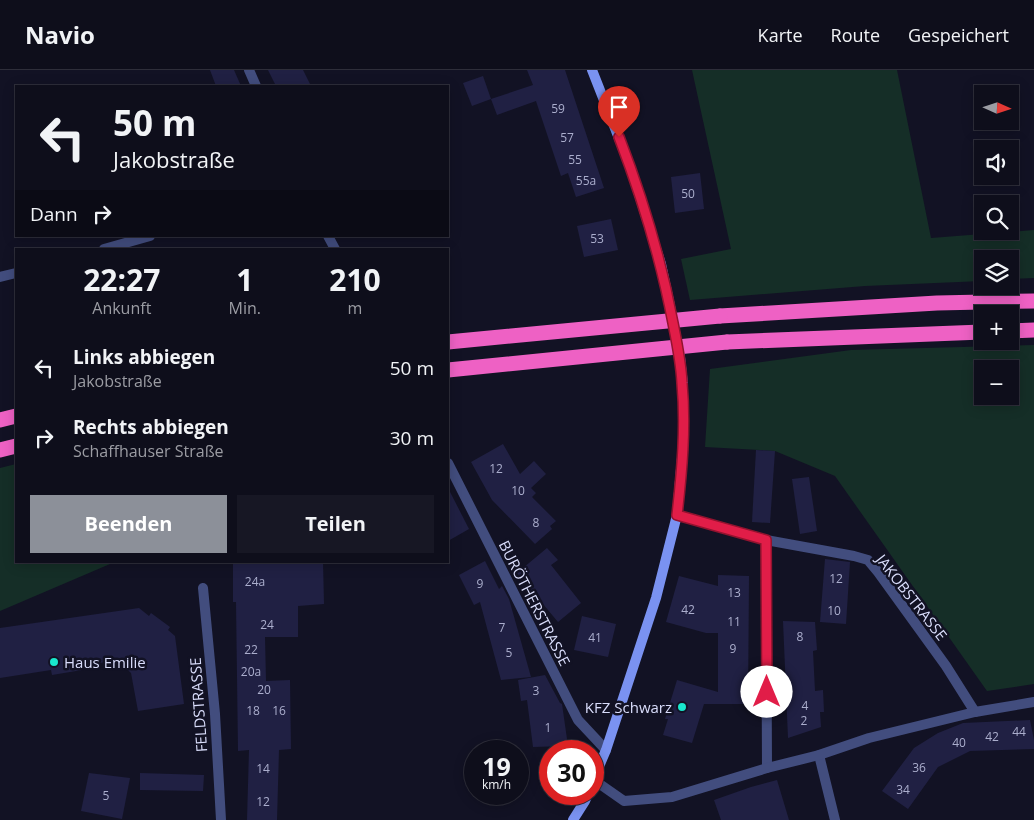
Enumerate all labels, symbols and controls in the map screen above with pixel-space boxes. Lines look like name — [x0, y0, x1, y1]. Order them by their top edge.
text: Navio — [25, 18, 95, 51]
text: Karte — [758, 23, 803, 47]
text: Route — [831, 23, 880, 47]
text: Gespeichert — [908, 23, 1009, 47]
north arrow — [974, 85, 1019, 130]
map controls — [974, 85, 1019, 405]
pin — [598, 86, 640, 137]
icon: arrive — [605, 93, 633, 121]
text: 50 m — [113, 99, 196, 146]
house number: 59 — [551, 100, 565, 117]
icon: left — [30, 105, 95, 170]
house number: 57 — [560, 129, 574, 146]
button: sound — [974, 140, 1019, 185]
text: Jakobstraße — [113, 144, 235, 174]
house number: 55 — [568, 151, 582, 168]
house number: 55a — [576, 172, 596, 189]
house number: 50 — [681, 185, 695, 202]
button: search — [974, 195, 1019, 240]
icon: right — [88, 200, 116, 228]
text: Dann — [30, 201, 78, 227]
house number: 53 — [590, 230, 604, 247]
button: layers — [974, 250, 1019, 295]
text: 22:27 — [83, 259, 160, 300]
text: 1 — [236, 259, 253, 300]
text: 210 — [329, 259, 381, 300]
text: Ankunft — [92, 297, 151, 319]
text: Min. — [229, 297, 261, 319]
text: m — [348, 297, 362, 319]
button: + — [974, 305, 1019, 350]
text: Links abbiegen — [73, 344, 215, 370]
icon: left — [30, 354, 58, 382]
text: 50 m — [390, 355, 434, 381]
button: − — [974, 360, 1019, 405]
text: Jakobstraße — [73, 370, 162, 392]
text: Rechts abbiegen — [73, 414, 229, 440]
icon: right — [30, 424, 58, 452]
text: 30 m — [390, 425, 434, 451]
text: Schaffhauser Straße — [73, 440, 224, 462]
house number: 12 — [489, 460, 503, 477]
house number: 10 — [511, 482, 525, 499]
button: Beenden — [30, 495, 227, 553]
button: Teilen — [237, 495, 434, 553]
house number: 8 — [533, 514, 540, 531]
street label: BURÖTHERSTRASSE — [495, 537, 575, 669]
street label: JAKOBSTRASSE — [871, 548, 952, 644]
house number: 12 — [829, 570, 843, 587]
house number: 24a — [245, 573, 265, 590]
house number: 9 — [477, 575, 484, 592]
house number: 13 — [727, 584, 741, 601]
house number: 42 — [681, 601, 695, 618]
house number: 10 — [827, 602, 841, 619]
house number: 11 — [727, 613, 741, 630]
house number: 24 — [260, 616, 274, 633]
house number: 7 — [499, 619, 506, 636]
house number: 8 — [797, 628, 804, 645]
house number: 41 — [588, 629, 602, 646]
house number: 9 — [730, 640, 737, 657]
house number: 22 — [244, 641, 258, 658]
house number: 5 — [506, 644, 513, 661]
place label: Haus Emilie — [64, 652, 146, 672]
marker: Haus Emilie — [48, 656, 60, 668]
street label: FELDSTRASSE — [185, 657, 211, 753]
house number: 20a — [241, 663, 261, 680]
position arrow — [740, 665, 792, 717]
house number: 20 — [257, 681, 271, 698]
house number: 3 — [533, 682, 540, 699]
place label: KFZ Schwarz — [585, 697, 672, 717]
house number: 4 — [802, 697, 809, 714]
marker: KFZ Schwarz — [676, 701, 688, 713]
house number: 18 — [246, 702, 260, 719]
house number: 16 — [272, 702, 286, 719]
house number: 2 — [801, 712, 808, 729]
house number: 1 — [545, 719, 551, 736]
house number: 44 — [1012, 723, 1026, 740]
house number: 42 — [985, 728, 999, 745]
house number: 40 — [952, 734, 966, 751]
speed limit sign: 30 — [539, 740, 604, 805]
text: 19 — [482, 749, 511, 783]
house number: 36 — [912, 759, 926, 776]
house number: 14 — [256, 760, 270, 777]
text: km/h — [482, 776, 511, 793]
house number: 34 — [896, 781, 910, 798]
house number: 5 — [103, 787, 110, 804]
house number: 12 — [256, 793, 270, 810]

